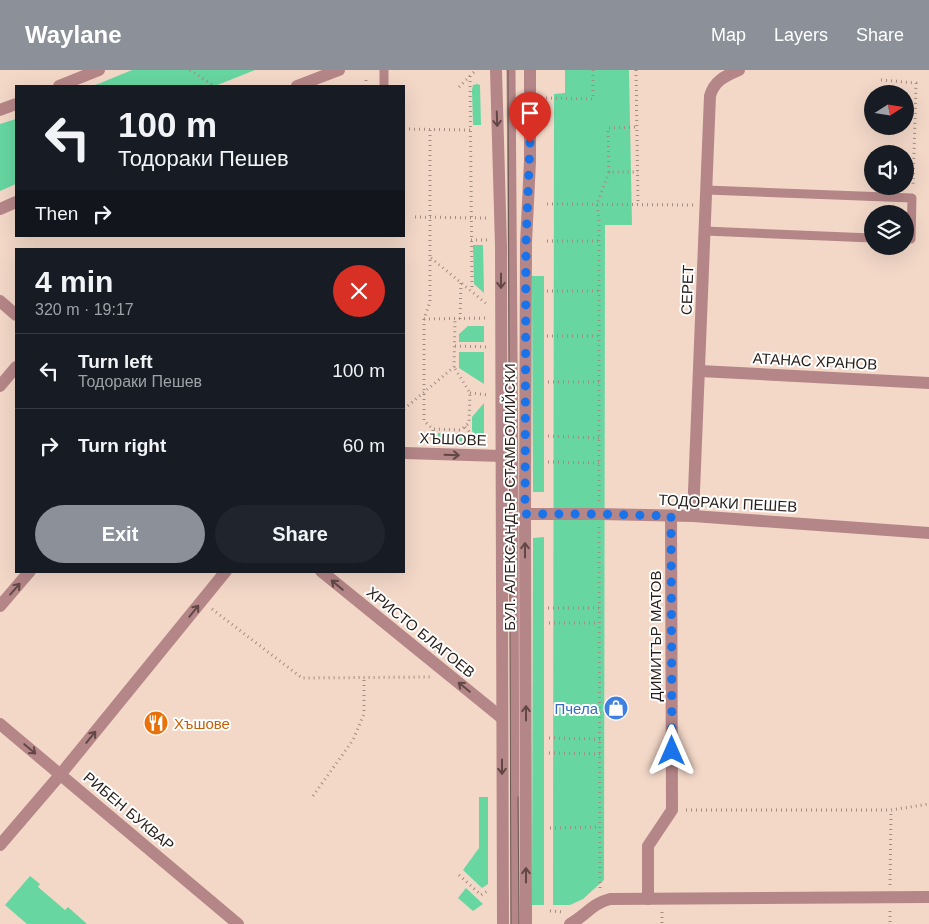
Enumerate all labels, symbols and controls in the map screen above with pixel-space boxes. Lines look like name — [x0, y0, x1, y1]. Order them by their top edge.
text: Waylane — [25, 21, 121, 48]
text: Map — [711, 25, 746, 45]
text: Layers — [774, 25, 828, 45]
text: Share — [856, 25, 904, 45]
north arrow — [864, 85, 914, 135]
map controls — [864, 85, 914, 255]
pin — [509, 92, 551, 143]
icon: arrive — [516, 99, 544, 127]
icon: left — [35, 105, 100, 170]
text: 100 m — [118, 105, 217, 144]
one-way arrow — [493, 110, 502, 126]
button: sound — [864, 145, 914, 195]
text: Тодораки Пешев — [118, 146, 289, 171]
icon: right — [88, 200, 116, 228]
text: Then — [35, 203, 78, 224]
button: layers — [864, 205, 914, 255]
text: 4 min — [35, 265, 113, 298]
button: close — [333, 265, 385, 317]
street label: СЕРЕТ — [678, 265, 696, 315]
one-way arrow — [496, 272, 506, 289]
text: 320 m · 19:17 — [35, 301, 134, 318]
street label: АТАНАС ХРАНОВ — [752, 349, 878, 373]
text: Turn left — [78, 351, 153, 372]
icon: left — [35, 357, 63, 385]
text: 100 m — [332, 360, 385, 381]
street label: БУЛ. АЛЕКСАНДЪР СТАМБОЛИЙСКИ — [501, 363, 518, 631]
text: Тодораки Пешев — [78, 373, 202, 390]
street label: ХЪШОВЕ — [419, 429, 487, 449]
icon: right — [35, 432, 63, 460]
text: Turn right — [78, 435, 166, 456]
text: 60 m — [343, 435, 385, 456]
one-way arrow — [444, 450, 460, 460]
street label: ТОДОРАКИ ПЕШЕВ — [658, 491, 798, 515]
button: Exit — [35, 505, 205, 563]
button: Share — [215, 505, 385, 563]
one-way arrow — [520, 543, 530, 559]
street label: ДИМИТЪР МАТОВ — [647, 571, 664, 701]
one-way arrow — [331, 579, 344, 590]
one-way arrow — [9, 582, 21, 595]
street label: ХРИСТО БЛАГОЕВ — [364, 583, 478, 681]
one-way arrow — [189, 605, 200, 618]
one-way arrow — [457, 682, 470, 693]
shop icon: Пчела — [603, 695, 629, 721]
place label: Пчела — [554, 700, 599, 717]
one-way arrow — [521, 705, 531, 722]
restaurant icon: Хъшове — [143, 710, 169, 736]
place label: Хъшове — [174, 715, 230, 732]
position arrow — [645, 724, 697, 776]
one-way arrow — [86, 731, 97, 744]
one-way arrow — [24, 744, 37, 755]
one-way arrow — [497, 758, 507, 774]
street label: РИБЕН БУКВАР — [80, 768, 178, 854]
one-way arrow — [521, 868, 531, 884]

